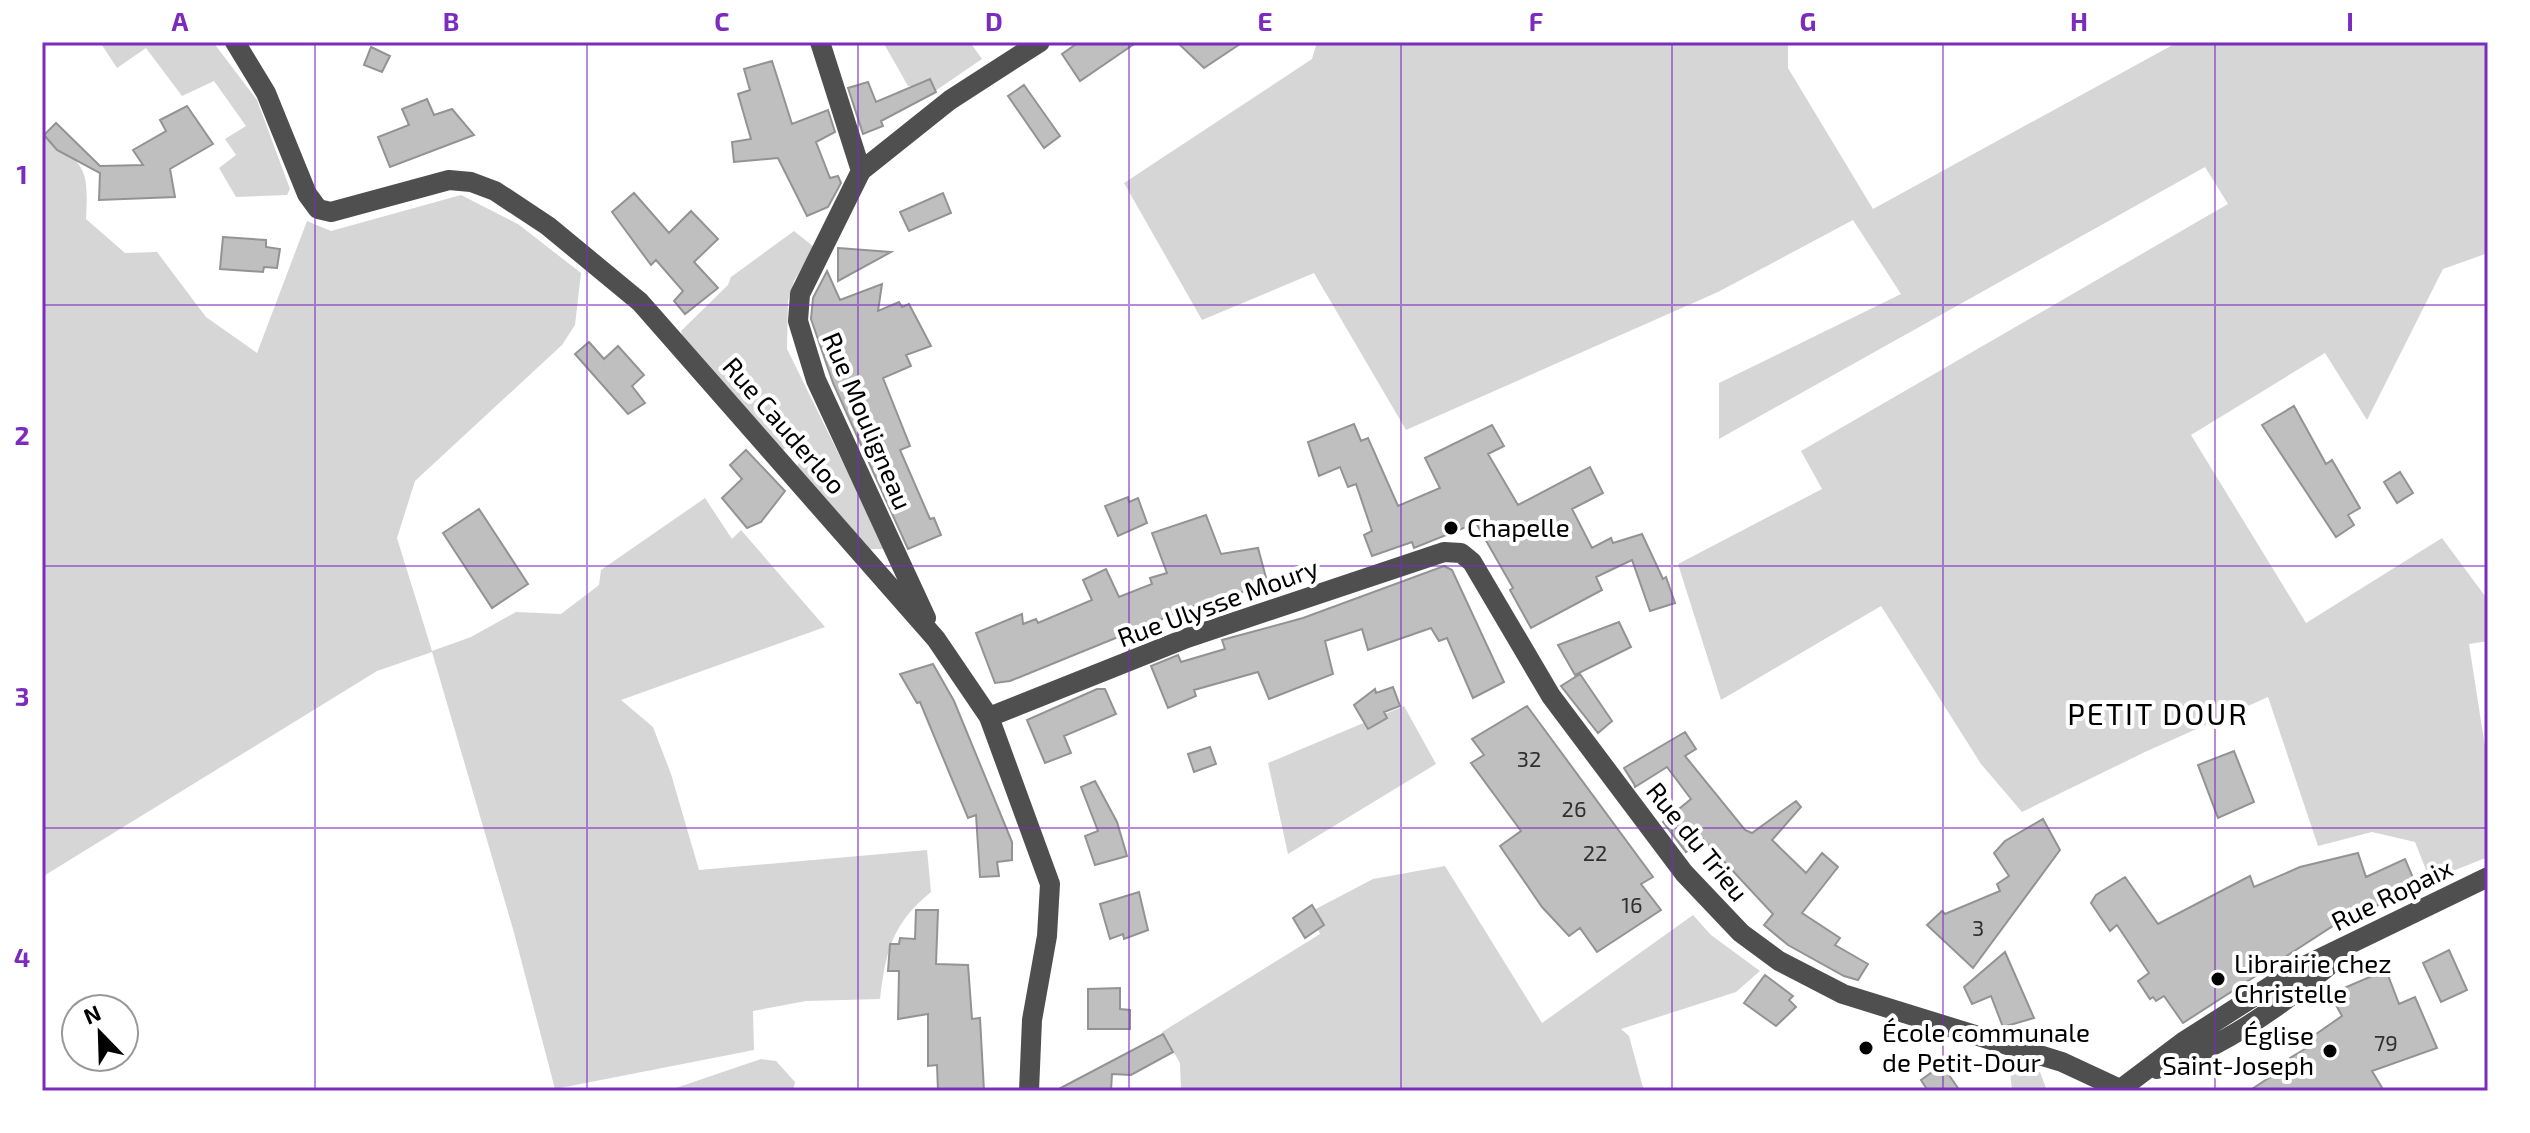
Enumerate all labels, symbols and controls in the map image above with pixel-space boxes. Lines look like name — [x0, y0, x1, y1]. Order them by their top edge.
text: A — [172, 5, 189, 36]
text: B — [443, 5, 459, 36]
text: C — [714, 5, 730, 36]
text: D — [985, 5, 1003, 36]
text: E — [1257, 5, 1273, 36]
text: F — [1529, 5, 1543, 36]
text: G — [1800, 5, 1816, 36]
text: H — [2070, 5, 2088, 36]
text: I — [2346, 5, 2354, 36]
text: 1 — [16, 158, 28, 189]
street label: Rue Mouligneau — [817, 327, 920, 514]
street label: Rue Cauderloo — [717, 350, 853, 500]
text: 2 — [14, 419, 30, 450]
place label: Chapelle — [1467, 511, 1570, 542]
marker: Chapelle — [1442, 519, 1460, 537]
street label: Rue Ulysse Moury — [1113, 551, 1322, 652]
text: 3 — [15, 680, 29, 711]
district label: PETIT DOUR — [2067, 695, 2249, 731]
house number: 32 — [1517, 745, 1541, 771]
street label: Rue du Trieu — [1641, 775, 1755, 907]
house number: 26 — [1562, 795, 1586, 821]
house number: 22 — [1583, 839, 1607, 865]
street label: Rue Ropaix — [2326, 851, 2457, 936]
house number: 16 — [1621, 891, 1643, 917]
house number: 3 — [1972, 914, 1984, 940]
text: 4 — [14, 941, 30, 972]
place label: Librairie chez Christelle — [2234, 947, 2391, 1008]
marker: Librairie chez Christelle — [2209, 970, 2227, 988]
north arrow — [60, 993, 140, 1073]
text: N — [79, 999, 104, 1029]
place label: École communale de Petit-Dour — [1882, 1016, 2090, 1077]
place label: Église Saint-Joseph — [2162, 1019, 2314, 1080]
house number: 79 — [2374, 1029, 2398, 1055]
marker: École communale de Petit-Dour — [1857, 1039, 1875, 1057]
marker: Église Saint-Joseph — [2321, 1042, 2339, 1060]

